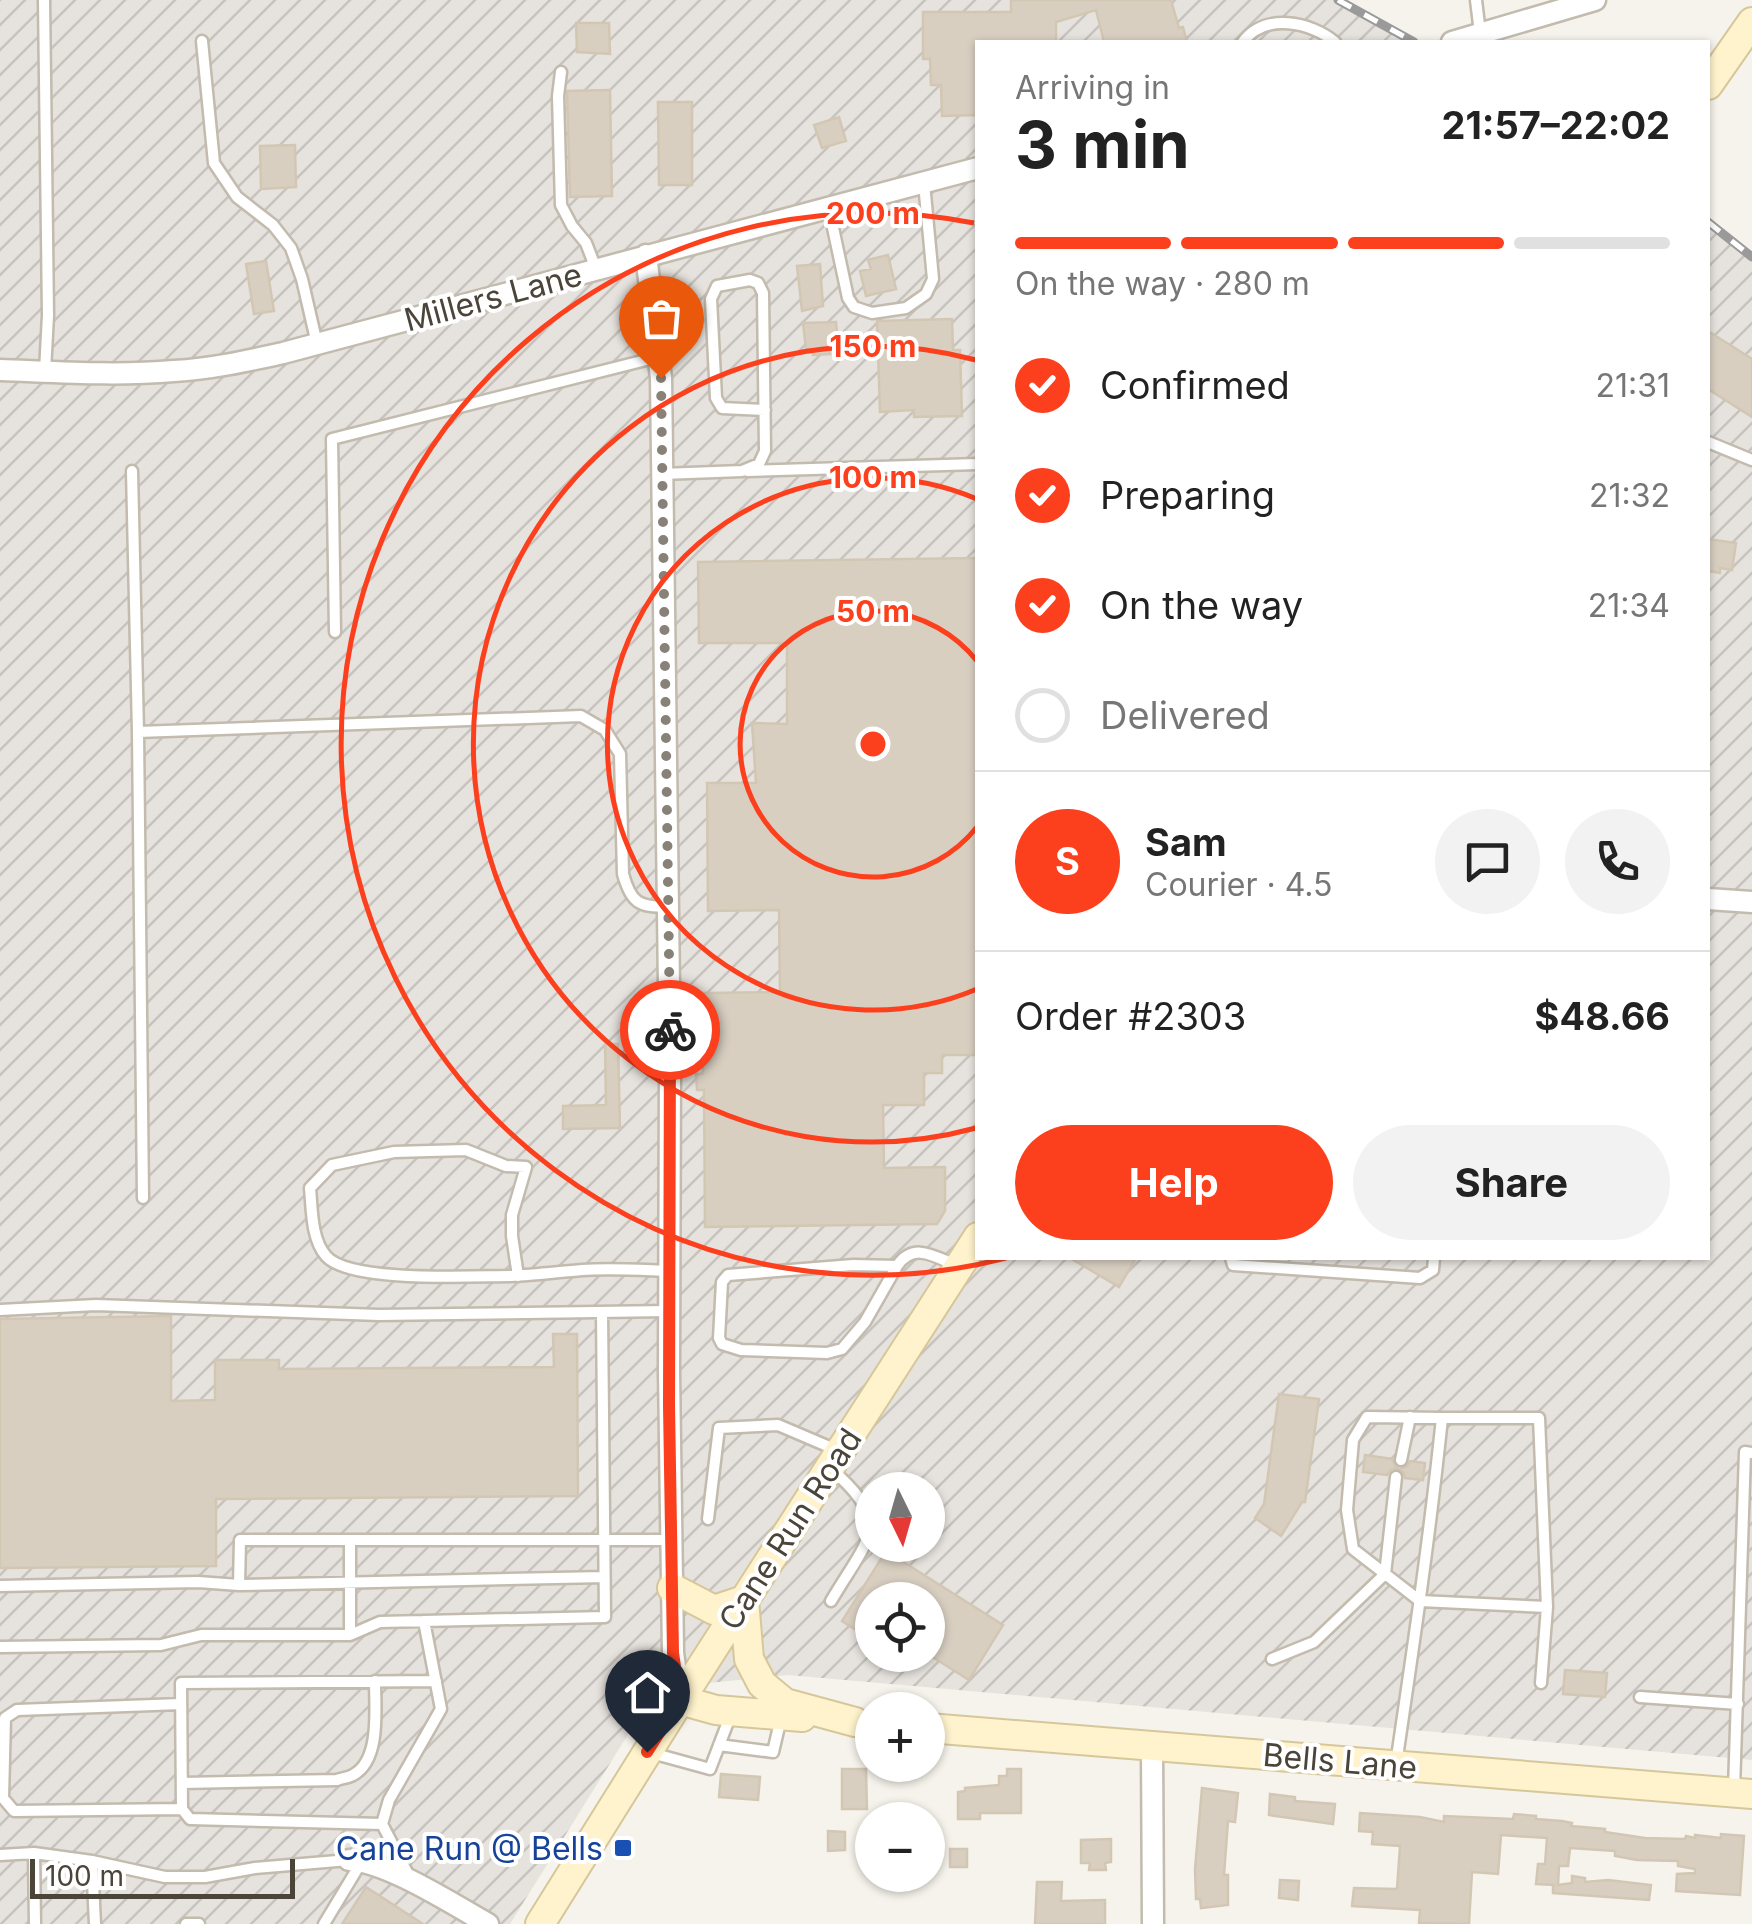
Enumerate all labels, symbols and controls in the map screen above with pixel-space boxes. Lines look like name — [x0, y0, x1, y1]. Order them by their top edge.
text: Arriving in — [1015, 68, 1170, 107]
text: 21:57–22:02 — [1441, 102, 1670, 148]
text: 3 min — [1015, 105, 1190, 184]
text: 200 m — [826, 195, 920, 231]
street label: Millers Lane — [400, 255, 586, 339]
text: On the way · 280 m — [1015, 264, 1310, 303]
pin — [619, 276, 704, 379]
icon: bag — [634, 291, 689, 346]
text: 150 m — [830, 328, 916, 364]
icon: check — [1015, 358, 1070, 413]
text: Confirmed — [1100, 362, 1290, 408]
text: 21:31 — [1595, 366, 1670, 405]
text: 100 m — [829, 459, 917, 495]
icon: check — [1015, 468, 1070, 523]
text: Preparing — [1100, 472, 1275, 518]
text: 21:32 — [1589, 476, 1670, 515]
icon: check — [1015, 578, 1070, 633]
text: On the way — [1100, 582, 1303, 628]
text: 21:34 — [1588, 586, 1670, 625]
text: 50 m — [836, 593, 910, 629]
text: Delivered — [1100, 692, 1270, 738]
centre of rings — [855, 726, 891, 762]
button: chat — [1435, 809, 1540, 914]
button: phone — [1565, 809, 1670, 914]
text: Sam — [1145, 819, 1227, 865]
text: S — [1055, 838, 1080, 884]
text: Courier · 4.5 — [1145, 865, 1333, 904]
courier — [620, 980, 720, 1080]
text: Order #2303 — [1015, 993, 1246, 1039]
text: $48.66 — [1535, 993, 1670, 1039]
icon: bike — [643, 1003, 698, 1058]
button: Help — [1015, 1125, 1333, 1240]
button: Share — [1353, 1125, 1670, 1240]
street label: Cane Run Road — [710, 1421, 870, 1637]
north arrow — [855, 1472, 945, 1562]
map controls — [855, 1472, 945, 1892]
button: locate — [855, 1582, 945, 1672]
pin — [605, 1650, 690, 1753]
icon: home — [620, 1665, 675, 1720]
button: + — [855, 1692, 945, 1782]
street label: Bells Lane — [1261, 1735, 1419, 1787]
button: − — [855, 1802, 945, 1892]
place label: Cane Run @ Bells — [336, 1829, 603, 1868]
marker: Cane Run @ Bells — [612, 1837, 634, 1859]
scale bar — [30, 1854, 295, 1898]
text: 100 m — [45, 1859, 124, 1893]

